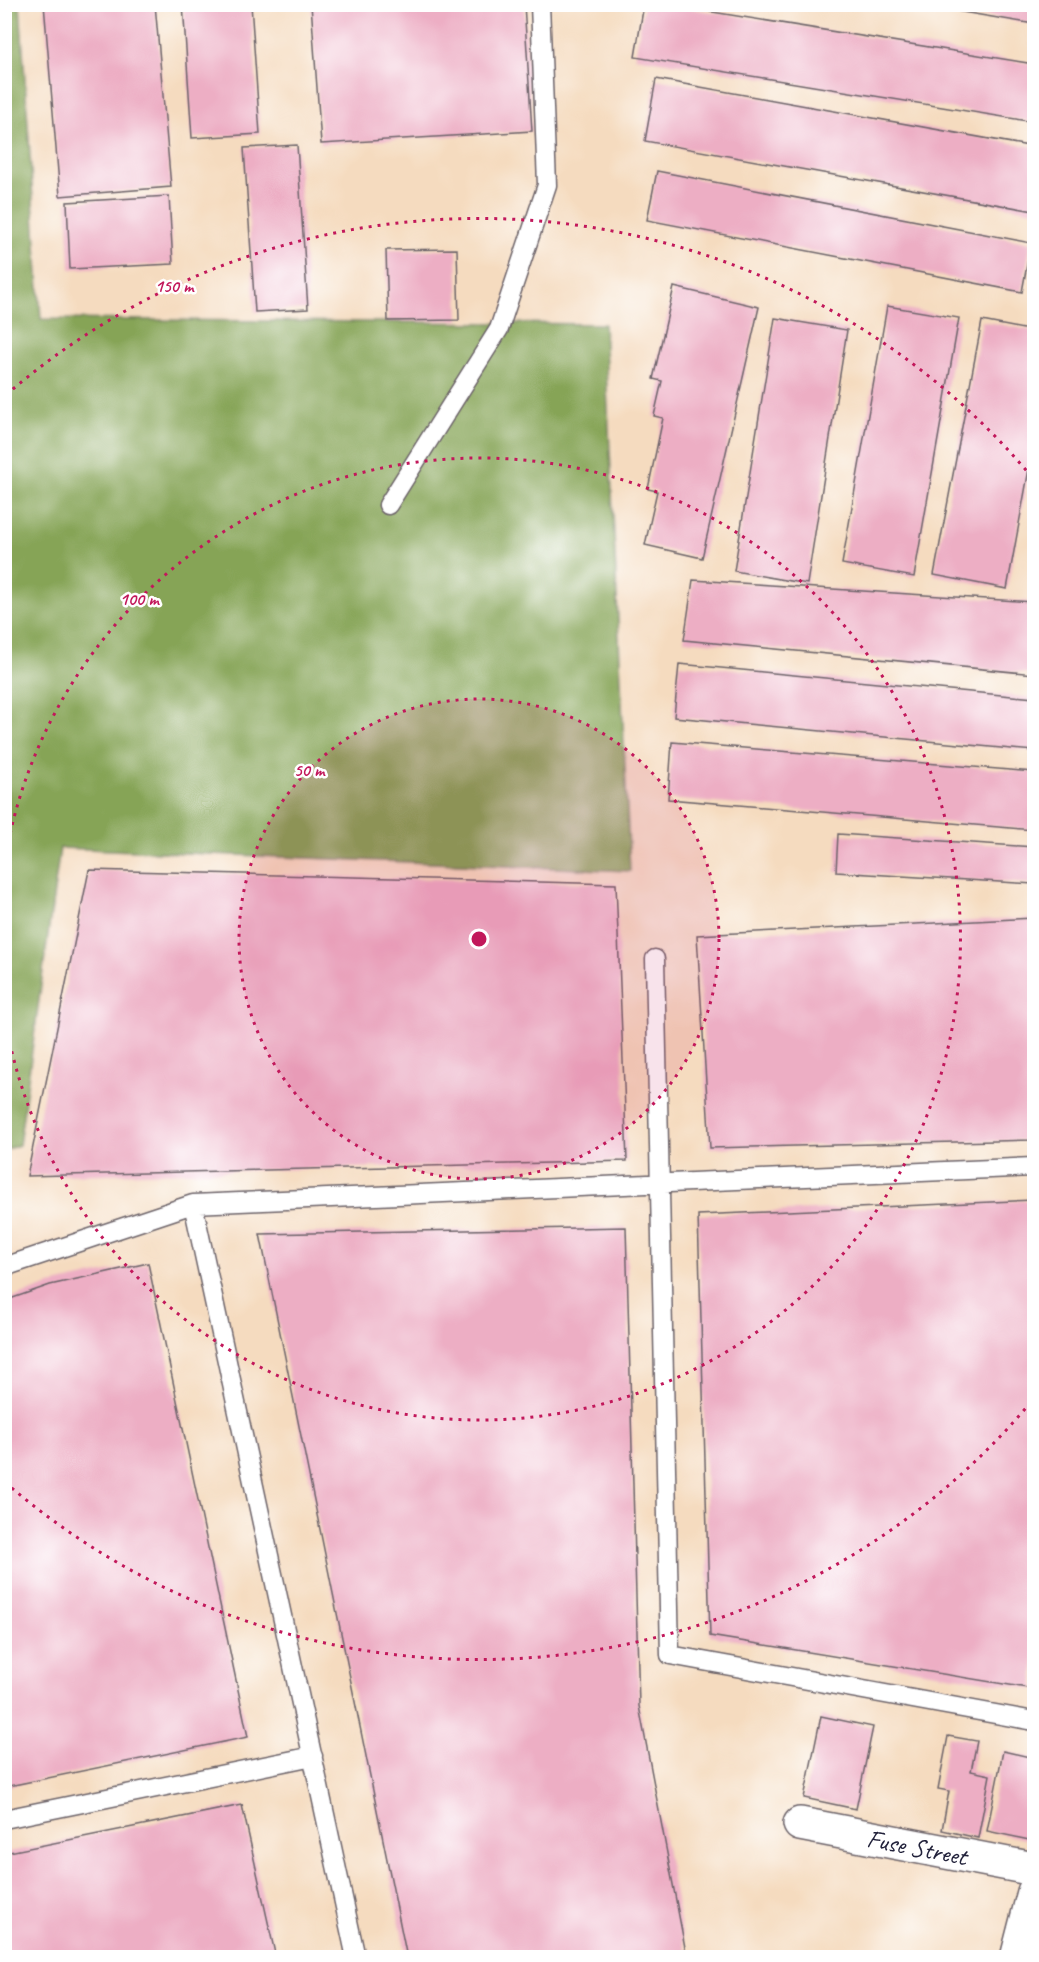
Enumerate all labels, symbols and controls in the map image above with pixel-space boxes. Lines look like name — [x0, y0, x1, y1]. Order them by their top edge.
text: 150 m — [155, 275, 195, 297]
text: 100 m — [120, 588, 160, 610]
text: 50 m — [294, 759, 326, 781]
centre of rings — [469, 929, 489, 949]
street label: Fuse Street — [864, 1822, 972, 1874]

